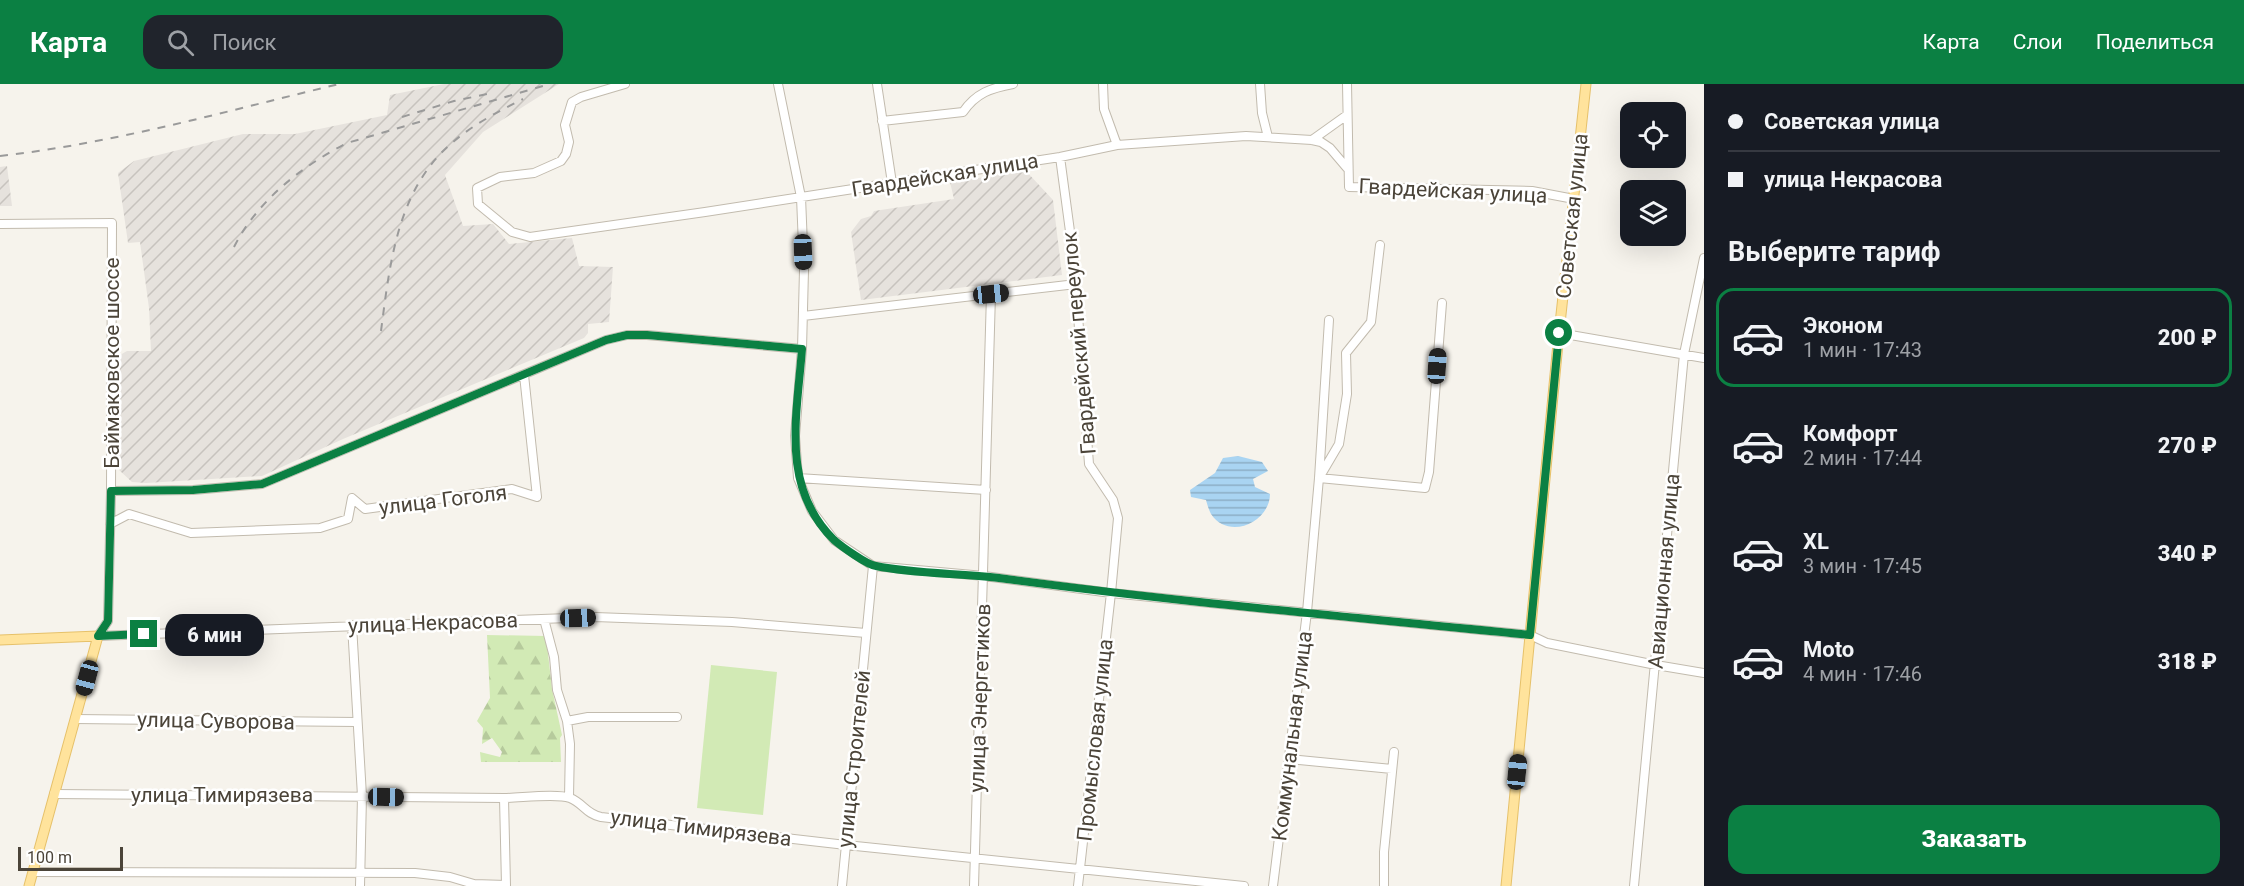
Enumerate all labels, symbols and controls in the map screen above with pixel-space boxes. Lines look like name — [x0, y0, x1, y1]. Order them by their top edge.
search box — [143, 15, 563, 69]
text: Карта — [30, 26, 107, 59]
icon: search — [164, 26, 197, 59]
text: Поиск — [212, 30, 277, 55]
text: Карта — [1923, 30, 1980, 54]
text: Слои — [2013, 30, 2063, 54]
text: Поделиться — [2096, 30, 2214, 54]
map controls — [1620, 102, 1686, 246]
button: locate — [1620, 102, 1686, 168]
text: Советская улица — [1764, 109, 1940, 134]
street label: Советская улица — [1551, 132, 1593, 300]
street label: Гвардейская улица — [850, 148, 1040, 202]
text: улица Некрасова — [1764, 167, 1942, 192]
street label: Гвардейская улица — [1358, 174, 1548, 208]
button: layers — [1620, 180, 1686, 246]
street label: Гвардейский переулок — [1057, 230, 1101, 455]
car — [793, 234, 813, 270]
text: Выберите тариф — [1728, 236, 1940, 268]
street label: Баймаковское шоссе — [100, 257, 124, 469]
car — [972, 283, 1010, 305]
icon: car — [1731, 311, 1785, 365]
text: Эконом — [1803, 313, 1883, 338]
route start — [1545, 319, 1572, 346]
text: 200 ₽ — [2158, 325, 2217, 350]
text: 1 мин · 17:43 — [1803, 338, 1922, 362]
car — [1427, 347, 1447, 385]
icon: car — [1731, 419, 1785, 473]
text: Комфорт — [1803, 421, 1898, 446]
text: 270 ₽ — [2158, 433, 2217, 458]
text: 2 мин · 17:44 — [1803, 446, 1922, 470]
street label: Авиационная улица — [1644, 472, 1684, 670]
street label: улица Гоголя — [378, 480, 508, 520]
icon: car — [1731, 527, 1785, 581]
text: XL — [1803, 529, 1829, 554]
text: 340 ₽ — [2158, 541, 2217, 566]
text: 3 мин · 17:45 — [1803, 554, 1922, 578]
street label: улица Энергетиков — [965, 603, 995, 793]
street label: улица Некрасова — [348, 608, 518, 638]
car — [560, 608, 596, 628]
callout: 6 мин — [165, 613, 264, 655]
route end — [130, 620, 157, 647]
text: 6 мин — [187, 623, 242, 647]
street label: Коммунальная улица — [1267, 630, 1317, 842]
icon: car — [1731, 635, 1785, 689]
text: Moto — [1803, 637, 1854, 662]
street label: Промысловая улица — [1072, 638, 1118, 842]
text: 318 ₽ — [2158, 649, 2217, 674]
car — [74, 658, 100, 698]
text: 4 мин · 17:46 — [1803, 662, 1922, 686]
street label: улица Строителей — [833, 669, 875, 849]
street label: улица Суворова — [137, 708, 295, 734]
car — [1506, 753, 1528, 791]
street label: улица Тимирязева — [131, 783, 313, 807]
car — [368, 788, 404, 806]
street label: улица Тимирязева — [609, 805, 793, 851]
button: Заказать — [1728, 805, 2220, 874]
scale bar — [18, 844, 123, 872]
text: 100 m — [27, 848, 72, 867]

